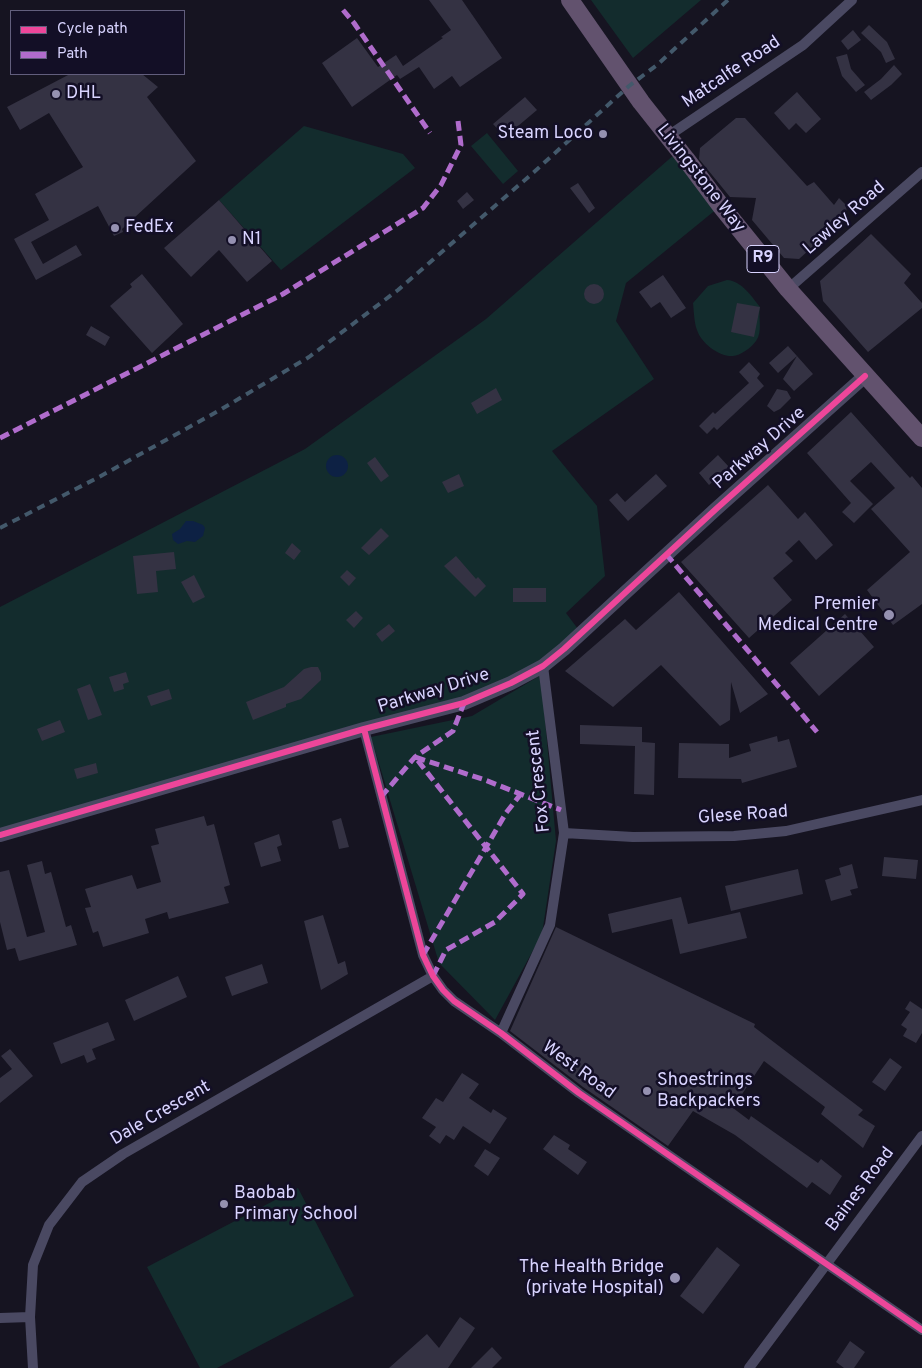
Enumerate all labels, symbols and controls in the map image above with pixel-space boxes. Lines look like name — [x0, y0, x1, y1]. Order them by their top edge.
legend — [10, 10, 185, 75]
text: Cycle path — [57, 20, 128, 39]
street label: Matcalfe Road — [679, 32, 785, 114]
text: Path — [57, 45, 88, 64]
place label: DHL — [66, 83, 101, 105]
marker: DHL — [50, 88, 62, 100]
street label: Livingstone Way — [651, 120, 749, 238]
place label: Steam Loco — [497, 123, 593, 145]
marker: Steam Loco — [597, 128, 609, 140]
street label: Lawley Road — [800, 177, 890, 261]
place label: FedEx — [125, 217, 174, 239]
marker: FedEx — [109, 222, 121, 234]
place label: N1 — [242, 229, 261, 251]
marker: N1 — [226, 234, 238, 246]
road number: R9 — [747, 245, 779, 272]
street label: Parkway Drive — [709, 403, 811, 495]
place label: Premier Medical Centre — [758, 594, 878, 636]
marker: Premier Medical Centre — [882, 608, 896, 622]
street label: Parkway Drive — [376, 665, 492, 719]
street label: Fox Crescent — [524, 728, 556, 834]
street label: Glese Road — [697, 802, 789, 830]
street label: West Road — [537, 1037, 619, 1105]
place label: Shoestrings Backpackers — [657, 1070, 761, 1112]
street label: Dale Crescent — [107, 1077, 215, 1151]
marker: Shoestrings Backpackers — [641, 1085, 653, 1097]
street label: Baines Road — [822, 1143, 900, 1237]
place label: Baobab Primary School — [234, 1183, 358, 1226]
marker: Baobab Primary School — [218, 1198, 230, 1210]
place label: The Health Bridge (private Hospital) — [519, 1257, 664, 1300]
marker: The Health Bridge (private Hospital) — [668, 1271, 682, 1285]

